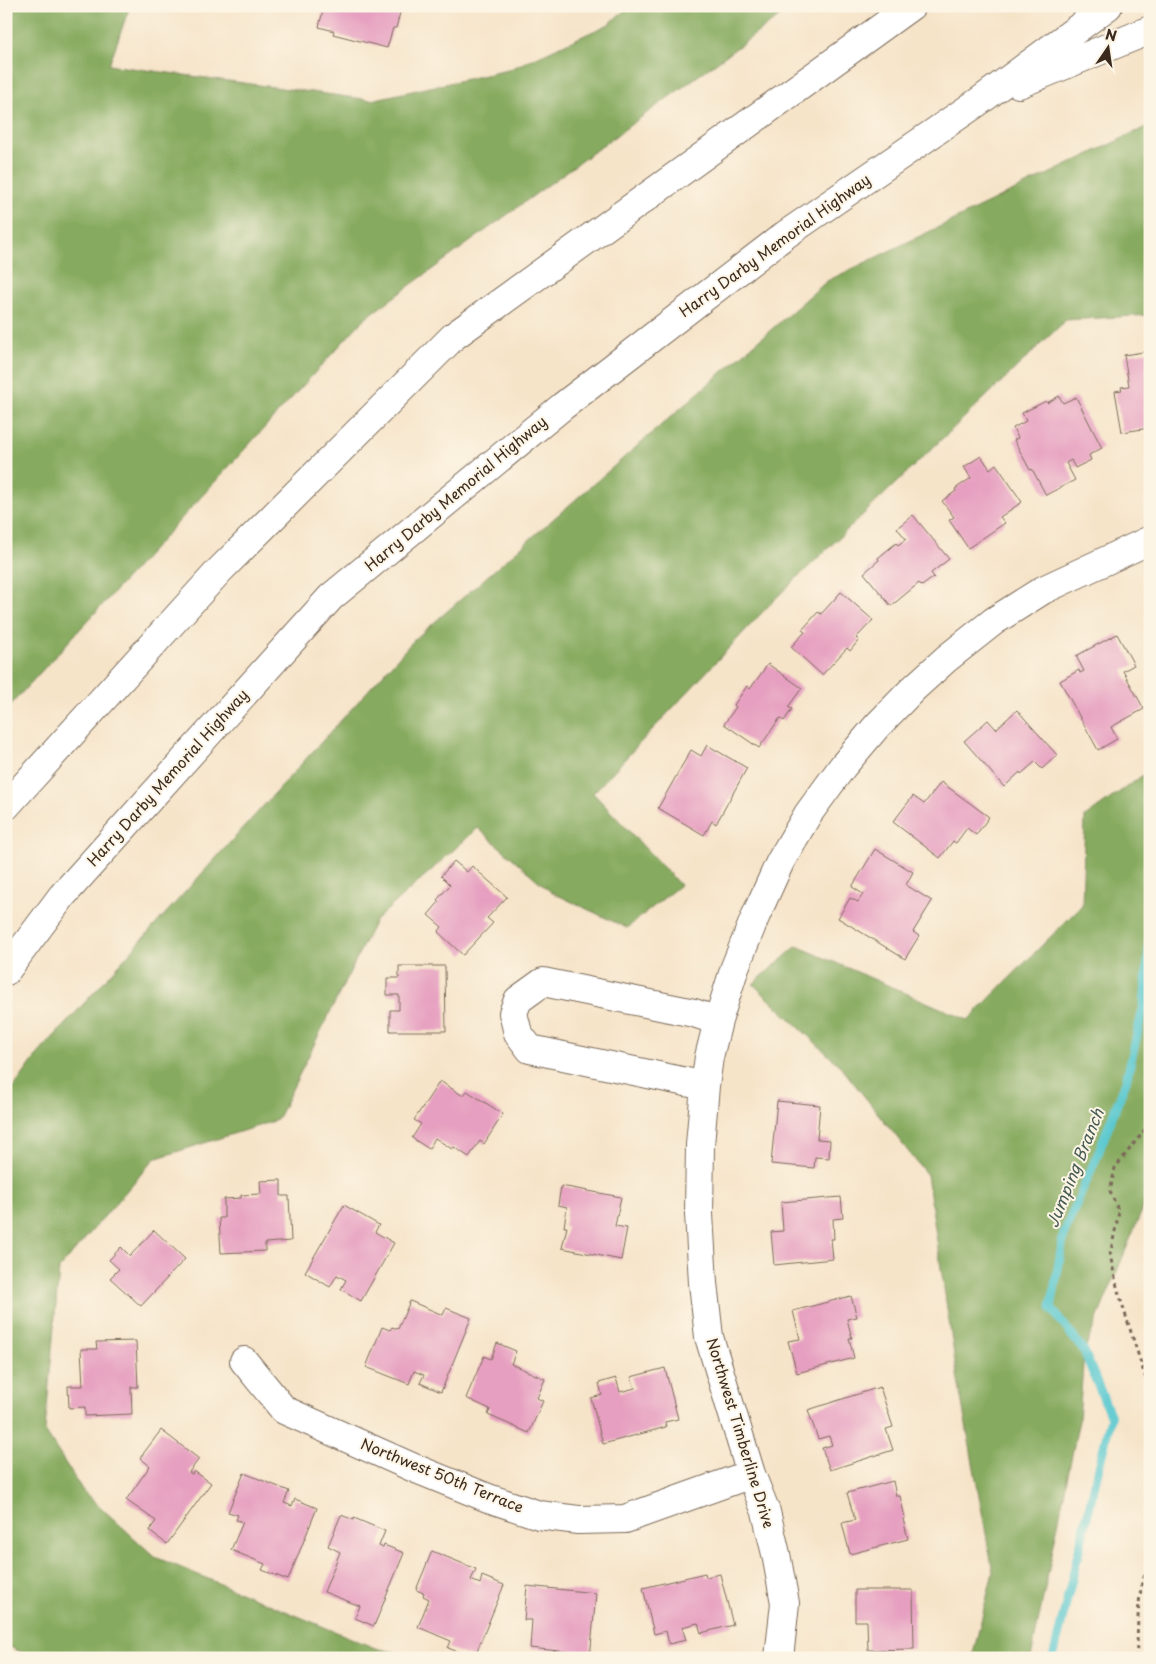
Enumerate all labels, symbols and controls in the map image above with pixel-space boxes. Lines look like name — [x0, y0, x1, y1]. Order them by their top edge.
north arrow — [1084, 22, 1134, 72]
text: N — [1103, 23, 1119, 46]
street label: Harry Darby Memorial Highway — [674, 167, 875, 322]
street label: Harry Darby Memorial Highway — [359, 410, 551, 576]
street label: Harry Darby Memorial Highway — [81, 683, 253, 871]
water label: Jumping Branch — [1039, 1104, 1109, 1231]
street label: Northwest Timberline Drive — [702, 1335, 781, 1530]
street label: Northwest 50th Terrace — [358, 1431, 527, 1518]

